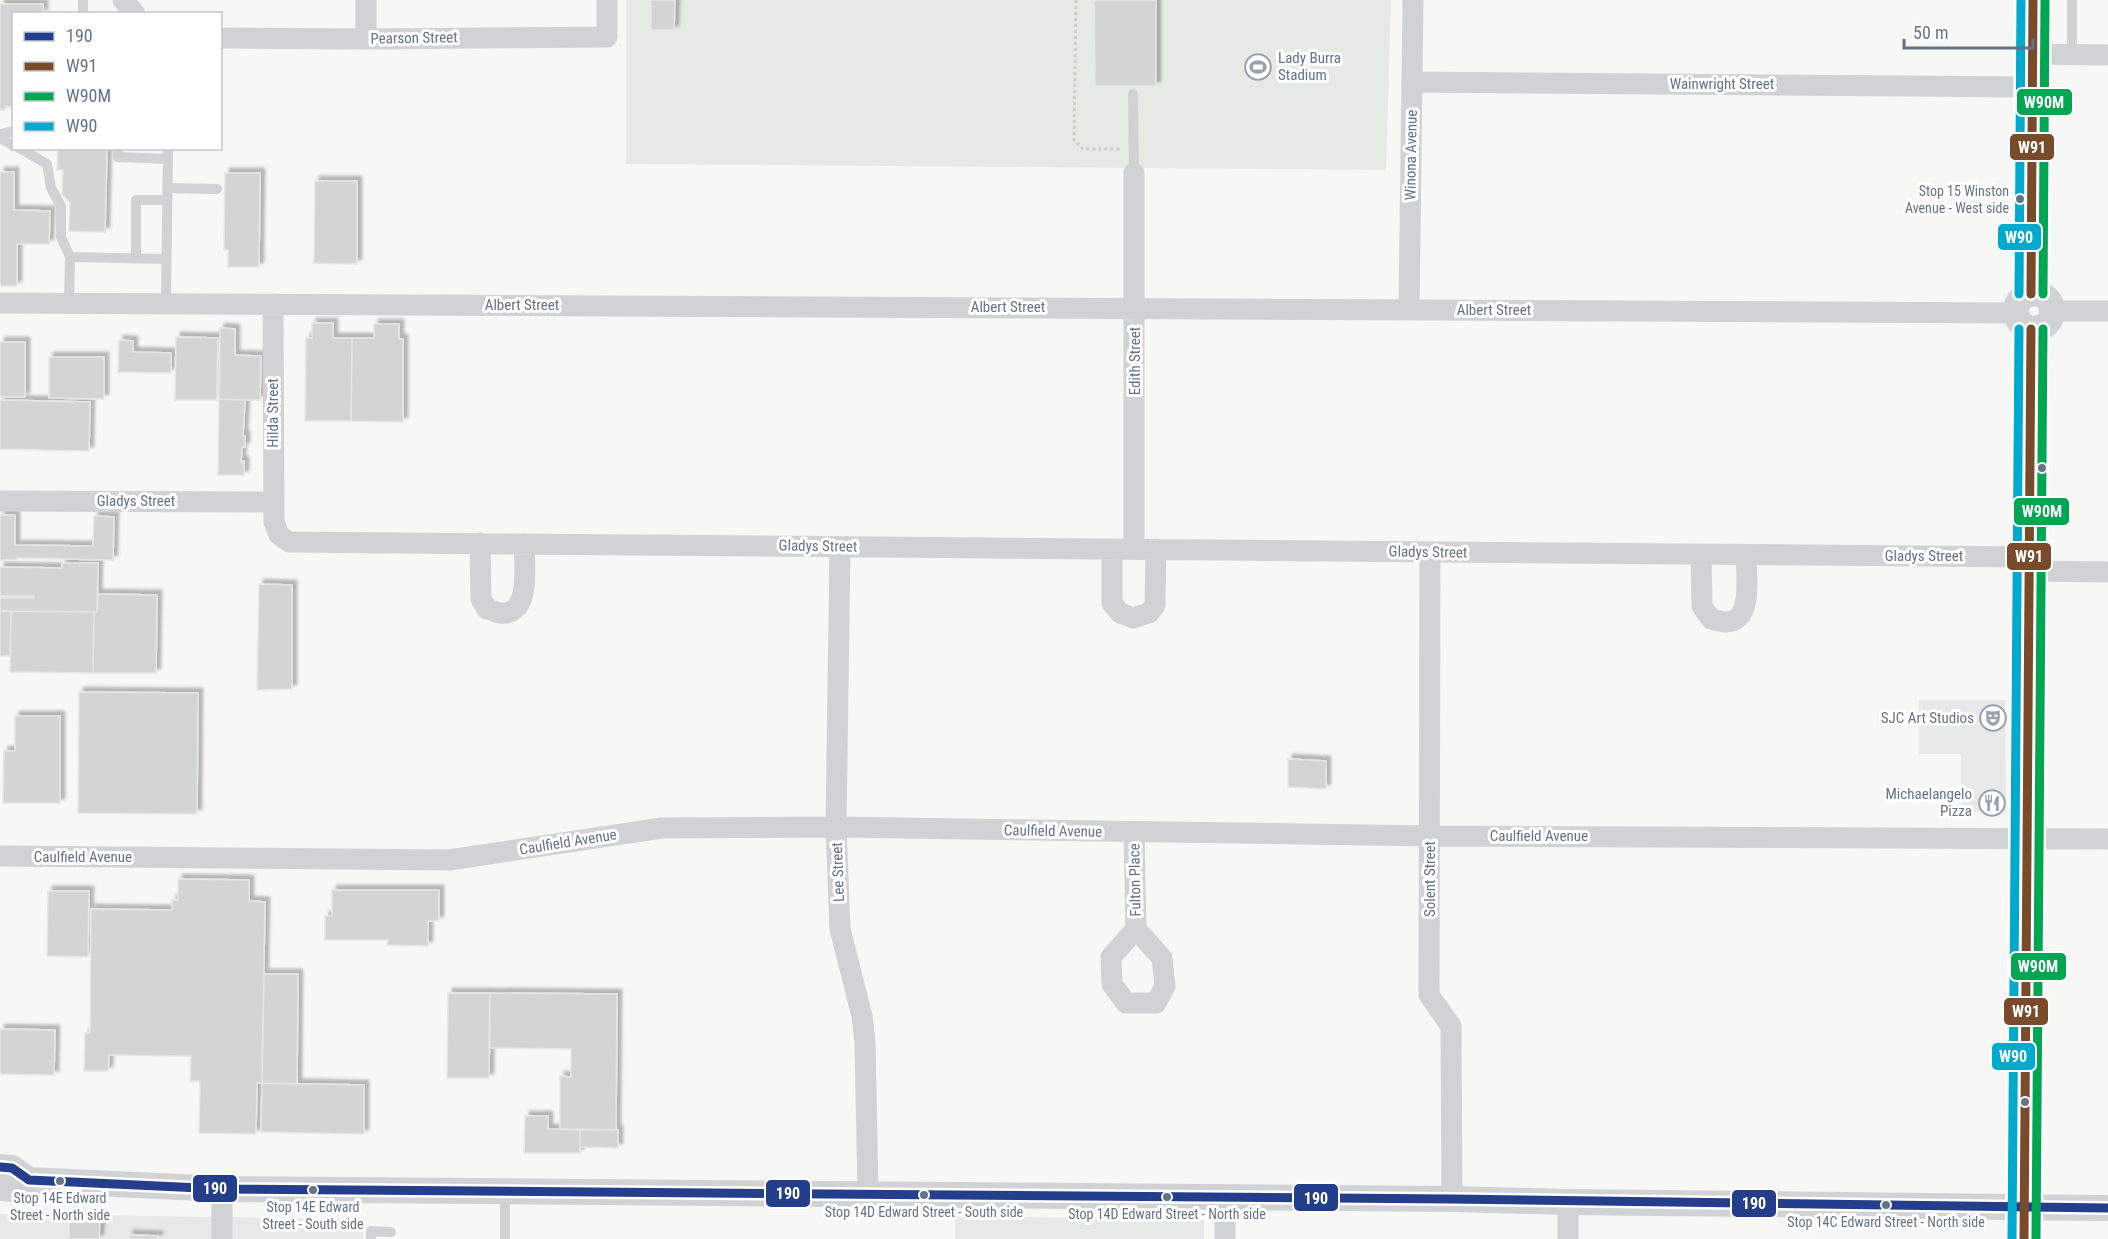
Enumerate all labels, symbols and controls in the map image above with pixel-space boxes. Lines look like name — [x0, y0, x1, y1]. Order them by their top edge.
legend — [12, 12, 222, 150]
scale bar — [1904, 12, 2033, 50]
text: 50 m — [1913, 22, 1948, 43]
text: 190 — [66, 25, 93, 46]
street label: Pearson Street — [370, 28, 458, 48]
place label: Lady Burra Stadium — [1278, 49, 1341, 84]
sports icon: Lady Burra Stadium — [1243, 52, 1273, 82]
text: W91 — [66, 55, 97, 76]
street label: Wainwright Street — [1670, 75, 1774, 93]
text: W90M — [66, 85, 111, 106]
line badge: W90M — [2016, 88, 2073, 116]
text: W90M — [2024, 93, 2064, 112]
street label: Winona Avenue — [1401, 109, 1421, 201]
text: W90 — [66, 115, 97, 136]
line badge: W91 — [2009, 133, 2055, 161]
text: W91 — [2018, 138, 2046, 157]
place label: Stop 15 Winston Avenue - West side — [1905, 183, 2009, 216]
marker: Stop 15 Winston Avenue - West side — [2014, 193, 2026, 205]
line badge: W90 — [1997, 223, 2042, 251]
text: W90 — [2005, 228, 2033, 247]
street label: Albert Street — [485, 296, 559, 314]
street label: Albert Street — [971, 298, 1045, 316]
street label: Albert Street — [1457, 301, 1531, 319]
street label: Edith Street — [1126, 327, 1144, 395]
street label: Hilda Street — [264, 378, 282, 448]
unlabelled marker — [2036, 462, 2048, 474]
street label: Gladys Street — [97, 492, 175, 510]
line badge: W90M — [2013, 497, 2070, 526]
text: W90M — [2022, 502, 2062, 521]
street label: Gladys Street — [779, 536, 857, 556]
street label: Gladys Street — [1389, 542, 1467, 562]
line badge: W91 — [2006, 542, 2052, 571]
street label: Gladys Street — [1885, 547, 1963, 565]
text: W91 — [2015, 547, 2043, 566]
theatre icon: SJC Art Studios — [1978, 703, 2008, 733]
place label: SJC Art Studios — [1881, 709, 1974, 727]
place label: Michaelangelo Pizza — [1886, 785, 1972, 820]
restaurant icon: Michaelangelo Pizza — [1977, 788, 2007, 818]
street label: Caulfield Avenue — [1004, 821, 1102, 841]
street label: Caulfield Avenue — [518, 825, 618, 859]
street label: Caulfield Avenue — [1490, 827, 1588, 845]
street label: Solent Street — [1421, 841, 1439, 917]
street label: Lee Street — [828, 842, 848, 902]
street label: Fulton Place — [1125, 843, 1145, 917]
street label: Caulfield Avenue — [34, 848, 132, 866]
line badge: W90M — [2010, 952, 2067, 981]
text: W90M — [2018, 957, 2058, 976]
line badge: W91 — [2003, 997, 2049, 1026]
text: W91 — [2012, 1002, 2040, 1021]
line badge: W90 — [1991, 1042, 2036, 1071]
text: W90 — [1999, 1047, 2027, 1066]
unlabelled marker — [2019, 1096, 2031, 1108]
line badge: 190 — [192, 1174, 238, 1203]
marker: Stop 14E Edward Street - North side — [54, 1175, 66, 1187]
text: 190 — [203, 1179, 227, 1198]
line badge: 190 — [765, 1179, 811, 1208]
line badge: 190 — [1293, 1183, 1339, 1212]
marker: Stop 14E Edward Street - South side — [307, 1184, 319, 1196]
text: 190 — [776, 1184, 800, 1203]
marker: Stop 14D Edward Street - South side — [918, 1189, 930, 1201]
text: 190 — [1304, 1189, 1328, 1208]
line badge: 190 — [1731, 1189, 1777, 1218]
place label: Stop 14E Edward Street - North side — [10, 1190, 111, 1223]
marker: Stop 14D Edward Street - North side — [1161, 1191, 1173, 1203]
text: 190 — [1742, 1194, 1766, 1213]
place label: Stop 14E Edward Street - South side — [263, 1199, 364, 1232]
marker: Stop 14C Edward Street - North side — [1880, 1199, 1892, 1211]
place label: Stop 14D Edward Street - South side — [825, 1204, 1024, 1220]
place label: Stop 14D Edward Street - North side — [1068, 1206, 1266, 1222]
place label: Stop 14C Edward Street - North side — [1787, 1214, 1985, 1230]

